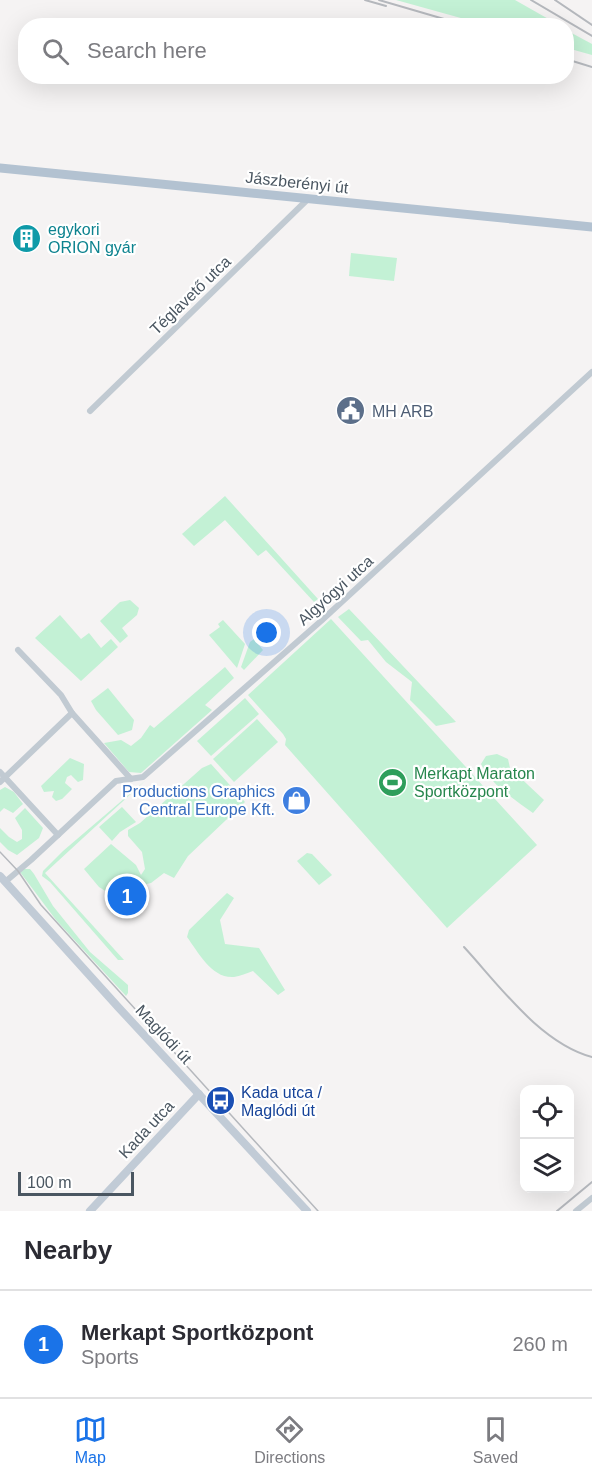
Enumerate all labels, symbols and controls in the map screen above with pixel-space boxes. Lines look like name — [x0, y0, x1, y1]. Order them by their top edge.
search box — [18, 18, 574, 84]
icon: search — [39, 35, 72, 68]
text: Search here — [87, 38, 207, 63]
street label: Jászberényi út — [245, 169, 350, 196]
place label: egykori ORION gyár — [48, 221, 137, 256]
building icon: egykori ORION gyár — [11, 222, 43, 254]
street label: Téglavető utca — [147, 253, 234, 338]
public building icon: MH ARB — [335, 395, 367, 427]
place label: MH ARB — [372, 403, 433, 420]
street label: Algyógyi utca — [294, 552, 376, 629]
your location — [252, 618, 281, 647]
place label: Merkapt Maraton Sportközpont — [414, 765, 535, 800]
sports icon: Merkapt Maraton Sportközpont — [377, 766, 409, 798]
place label: Productions Graphics Central Europe Kft. — [122, 783, 275, 818]
shop icon: Productions Graphics Central Europe Kft. — [280, 784, 312, 816]
pin: 1 — [108, 874, 146, 918]
street label: Maglódi út — [132, 1002, 195, 1068]
place label: Kada utca / Maglódi út — [241, 1084, 323, 1119]
bus stop icon: Kada utca / Maglódi út — [204, 1085, 236, 1117]
map controls — [520, 1085, 574, 1193]
button: locate — [520, 1085, 574, 1139]
street label: Kada utca — [116, 1097, 177, 1161]
button: layers — [520, 1139, 574, 1193]
scale bar — [18, 1169, 134, 1196]
text: 100 m — [27, 1174, 71, 1191]
text: Nearby — [24, 1235, 112, 1265]
text: Merkapt Sportközpont — [81, 1320, 313, 1345]
text: 1 — [38, 1333, 49, 1355]
text: 260 m — [512, 1333, 568, 1355]
text: Sports — [81, 1346, 139, 1368]
tab: Map — [74, 1413, 107, 1467]
tab: Directions — [254, 1413, 325, 1467]
tab: Saved — [473, 1413, 518, 1467]

